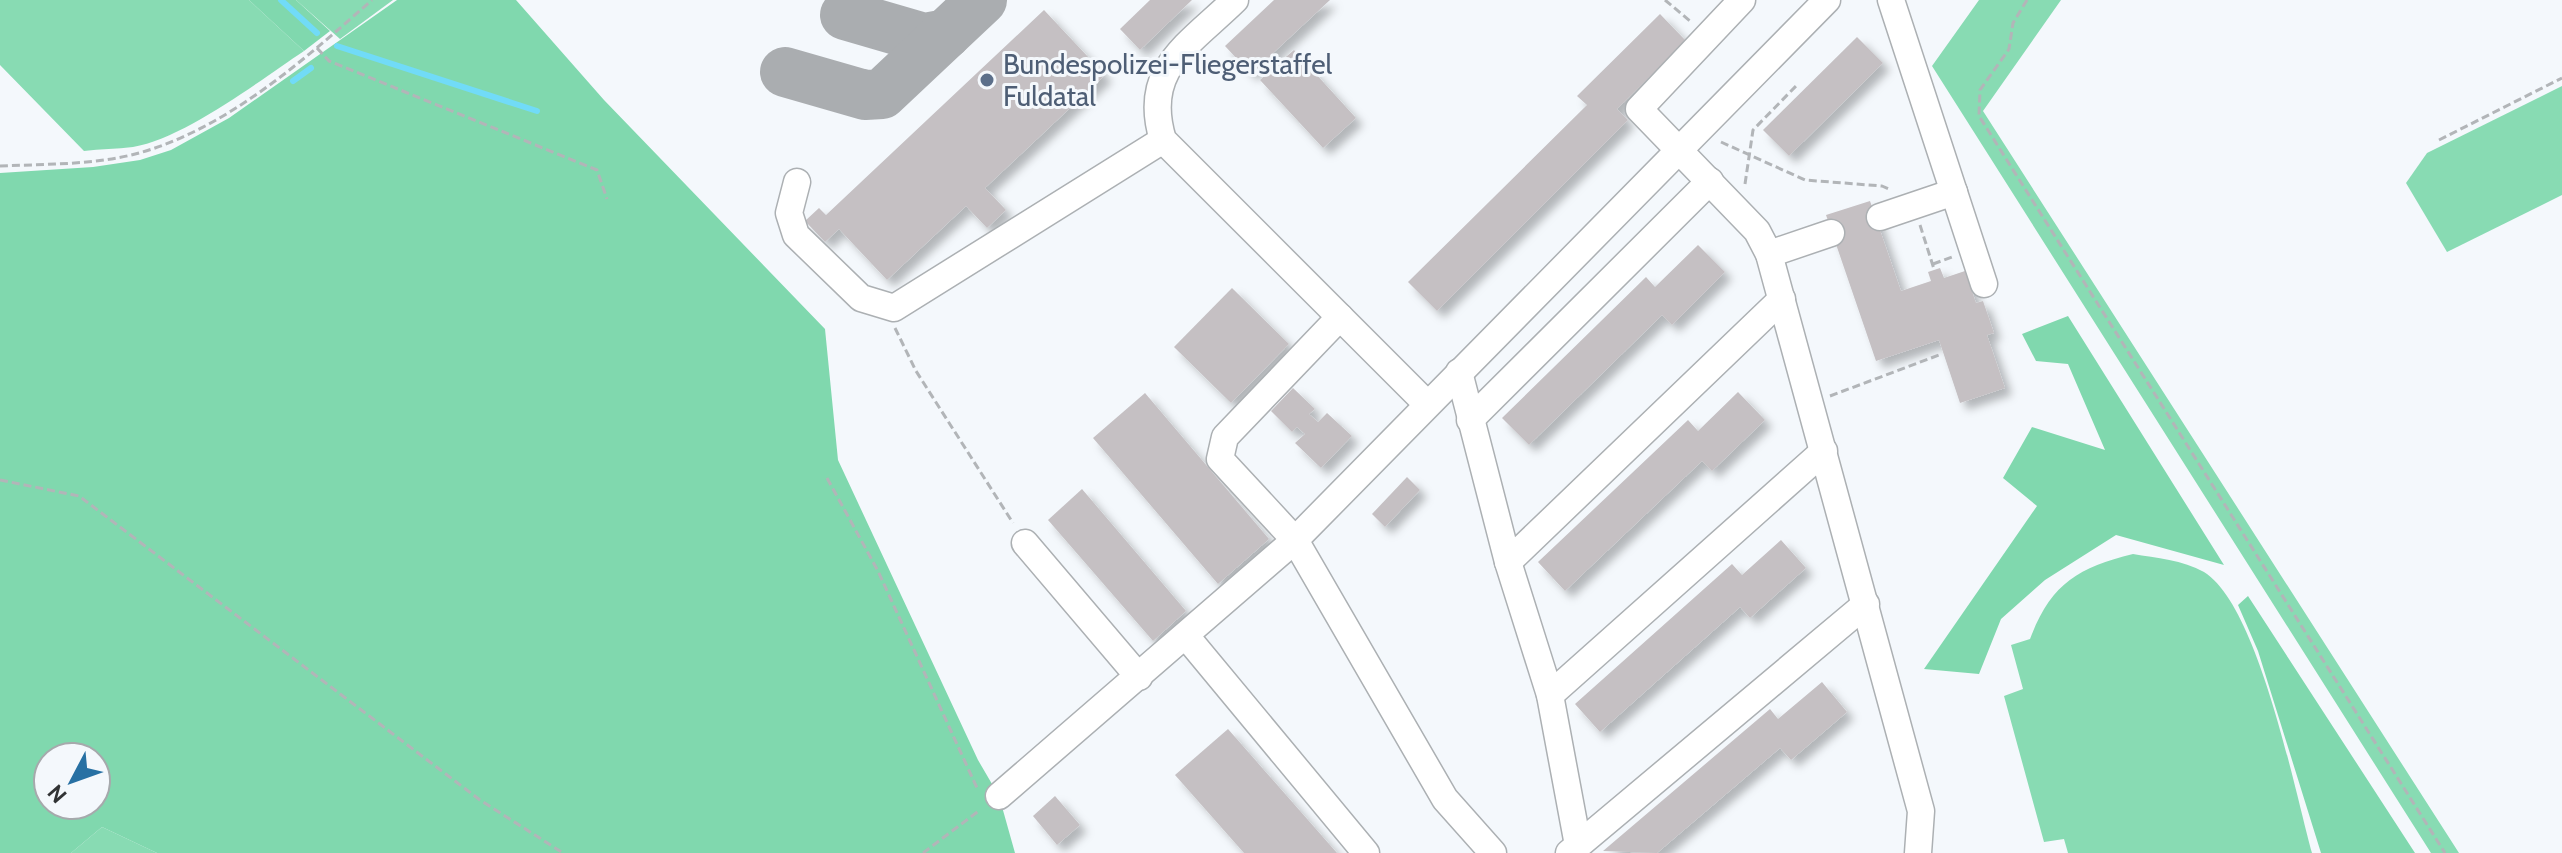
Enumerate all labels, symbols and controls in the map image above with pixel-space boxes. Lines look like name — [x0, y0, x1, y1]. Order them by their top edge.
place label: Bundespolizei-Fliegerstaffel Fuldatal — [1003, 47, 1333, 113]
marker: Bundespolizei-Fliegerstaffel Fuldatal — [978, 71, 996, 89]
north arrow — [32, 741, 112, 821]
text: N — [42, 779, 73, 809]

